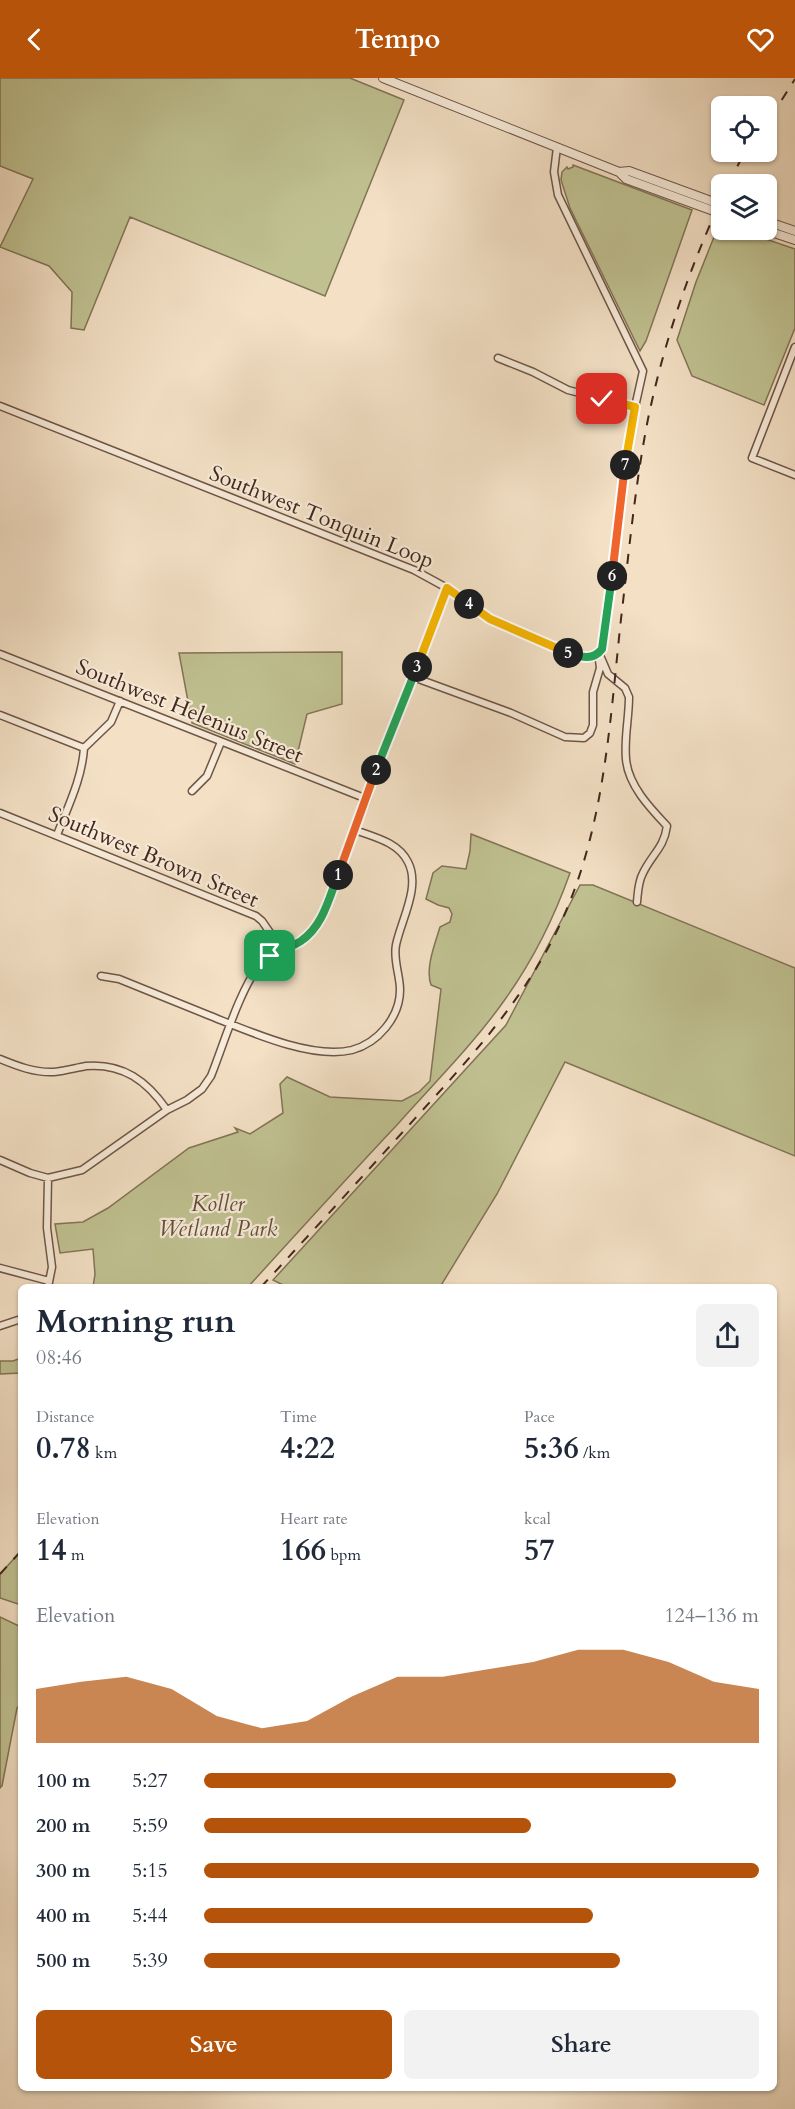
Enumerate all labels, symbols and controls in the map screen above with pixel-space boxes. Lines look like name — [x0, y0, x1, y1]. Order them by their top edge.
text: Tempo — [355, 21, 440, 58]
icon: back — [18, 23, 51, 56]
icon: heart — [744, 23, 777, 56]
map controls — [711, 96, 777, 240]
button: locate — [711, 96, 777, 162]
button: layers — [711, 174, 777, 240]
pin — [576, 373, 627, 424]
icon: check — [585, 382, 618, 415]
pin: 7 — [610, 450, 640, 480]
text: 7 — [621, 454, 629, 476]
street label: Southwest Tonquin Loop — [205, 458, 438, 576]
pin: 6 — [597, 561, 627, 591]
text: 6 — [608, 565, 616, 587]
pin: 4 — [454, 589, 484, 619]
text: 4 — [465, 593, 473, 615]
pin: 5 — [553, 638, 583, 668]
text: 5 — [564, 642, 572, 664]
street label: Southwest Helenius Street — [71, 652, 308, 770]
pin: 3 — [402, 652, 432, 682]
text: 3 — [413, 656, 421, 678]
pin: 2 — [361, 755, 391, 785]
text: 2 — [372, 759, 380, 781]
street label: Southwest Brown Street — [44, 799, 263, 915]
pin: 1 — [323, 860, 353, 890]
text: 1 — [334, 864, 342, 886]
pin — [244, 930, 295, 981]
icon: arrive — [253, 939, 286, 972]
park label: Koller Wetland Park — [159, 1189, 277, 1244]
text: Morning run — [36, 1299, 236, 1344]
button: share — [696, 1304, 759, 1367]
text: 08:46 — [36, 1344, 82, 1371]
text: Distance — [36, 1406, 94, 1428]
text: Time — [280, 1406, 317, 1428]
text: Pace — [524, 1406, 555, 1428]
text: 0.78 — [36, 1428, 91, 1469]
text: 4:22 — [280, 1428, 335, 1469]
text: 5:36 — [524, 1428, 579, 1469]
text: km — [91, 1442, 117, 1464]
text: /km — [579, 1442, 610, 1464]
text: Elevation — [36, 1508, 100, 1530]
text: Heart rate — [280, 1508, 348, 1530]
text: kcal — [524, 1508, 551, 1530]
text: 14 — [36, 1530, 67, 1571]
text: 166 — [280, 1530, 326, 1571]
text: 57 — [524, 1530, 555, 1571]
text: m — [67, 1544, 85, 1566]
text: bpm — [326, 1544, 361, 1566]
text: Elevation — [36, 1602, 115, 1629]
text: 124–136 m — [664, 1602, 759, 1629]
text: 100 m — [36, 1767, 91, 1794]
text: 5:27 — [132, 1767, 168, 1794]
text: 200 m — [36, 1812, 91, 1839]
text: 5:59 — [132, 1812, 168, 1839]
text: 300 m — [36, 1857, 91, 1884]
text: 5:15 — [132, 1857, 168, 1884]
text: 400 m — [36, 1902, 91, 1929]
text: 5:44 — [132, 1902, 168, 1929]
text: 500 m — [36, 1947, 91, 1974]
text: 5:39 — [132, 1947, 168, 1974]
button: Save — [36, 2010, 392, 2079]
button: Share — [404, 2010, 759, 2079]

